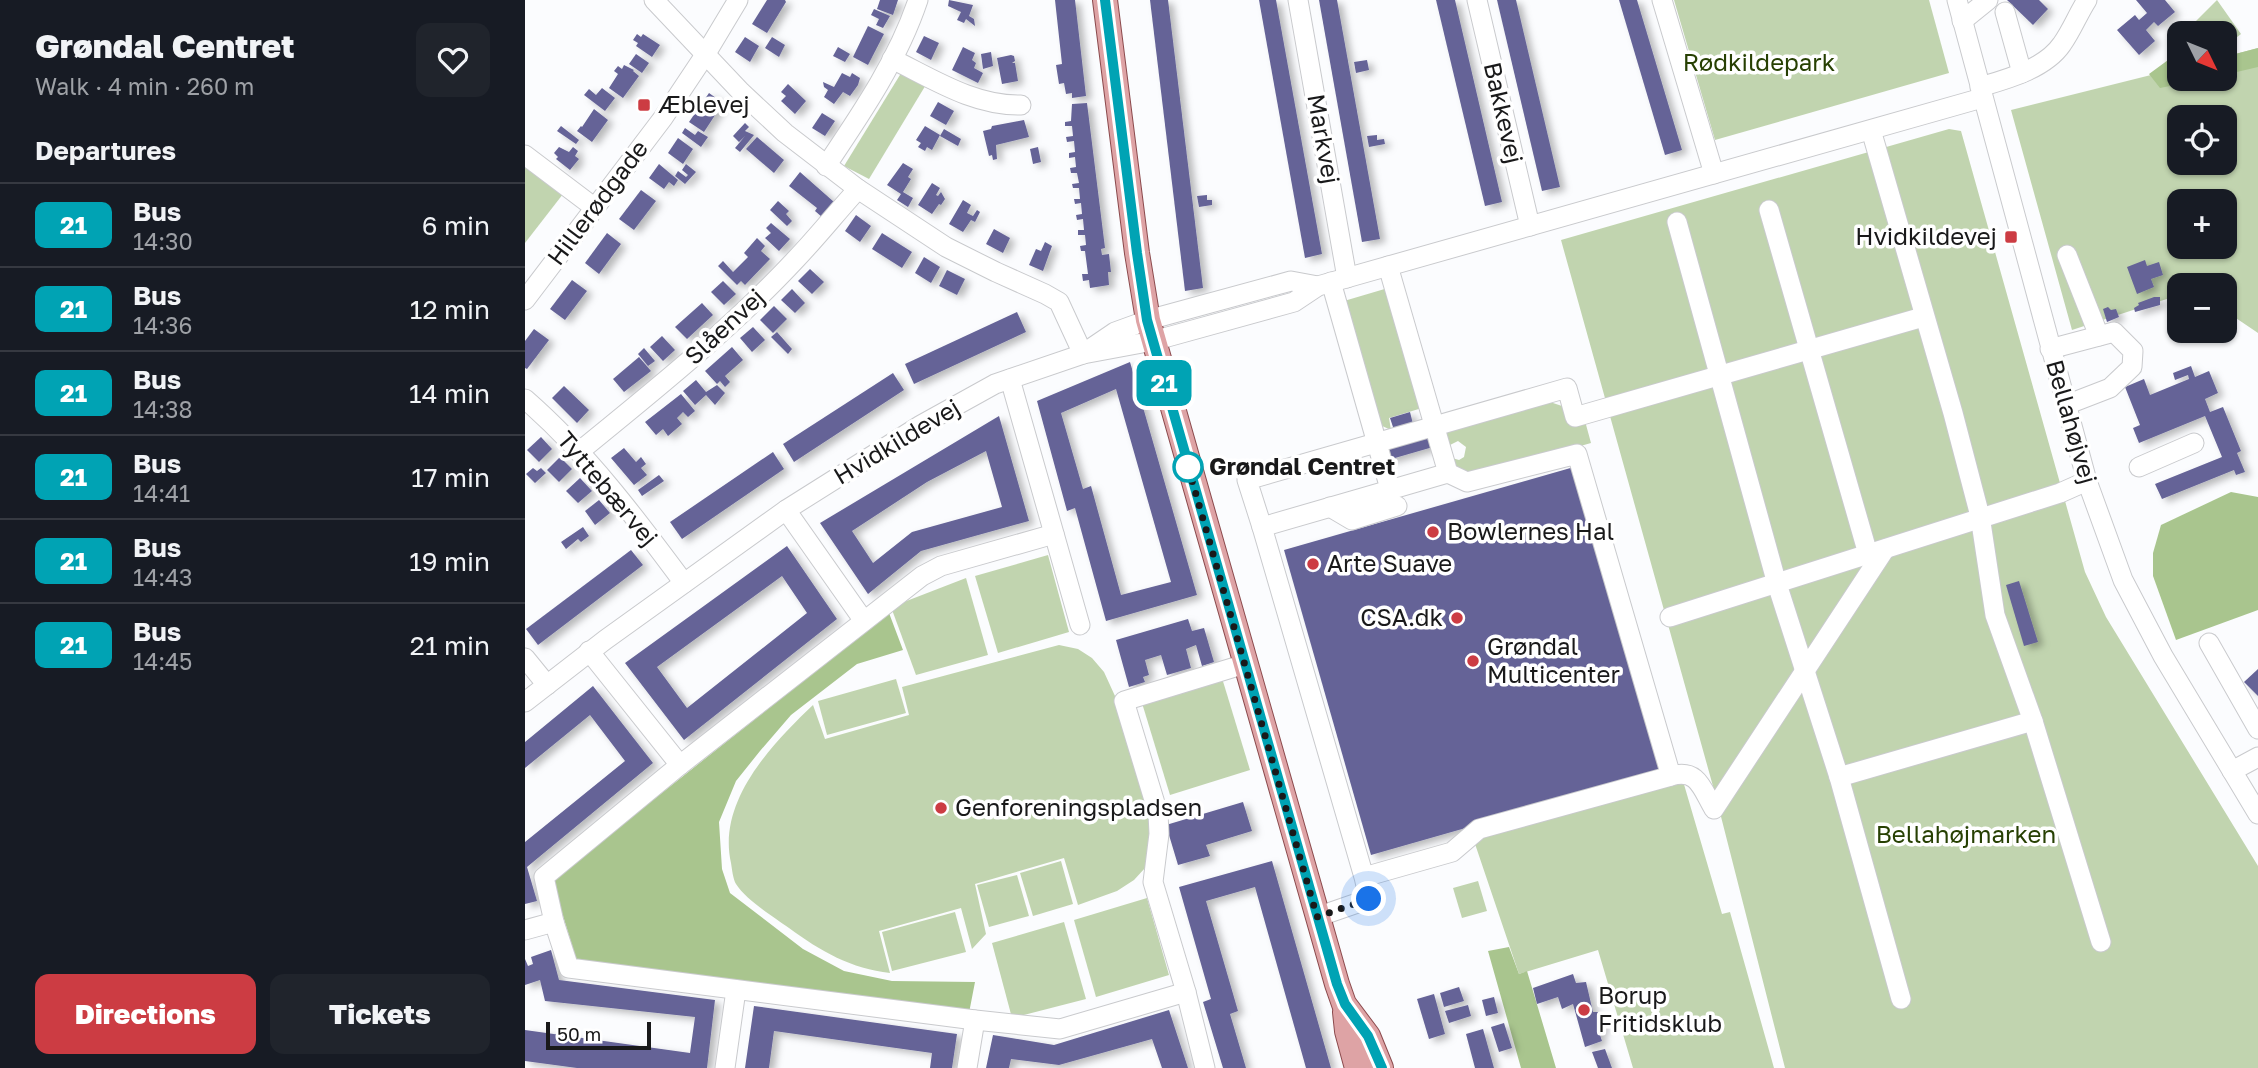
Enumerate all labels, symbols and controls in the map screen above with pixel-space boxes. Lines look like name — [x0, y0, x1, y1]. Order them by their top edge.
north arrow — [2167, 21, 2237, 91]
map controls — [2167, 21, 2237, 343]
button: heart — [416, 23, 490, 97]
text: Grøndal Centret — [35, 26, 295, 65]
park label: Rødkildepark — [1683, 47, 1835, 76]
street label: Bakkevej — [1479, 59, 1530, 166]
text: Walk · 4 min · 260 m — [35, 72, 254, 100]
place label: Æblevej — [658, 89, 750, 118]
street label: Markvej — [1302, 92, 1347, 186]
marker: Æblevej — [636, 97, 652, 113]
button: locate — [2167, 105, 2237, 175]
street label: Hillerødgade — [540, 134, 653, 270]
text: Departures — [35, 135, 176, 166]
button: + — [2167, 189, 2237, 259]
text: Bus — [133, 196, 181, 227]
text: 21 — [60, 210, 87, 239]
text: 6 min — [422, 210, 490, 241]
place label: Hvidkildevej — [1855, 221, 1997, 250]
text: 14:30 — [133, 227, 193, 255]
marker: Hvidkildevej — [2003, 229, 2019, 245]
button: − — [2167, 273, 2237, 343]
text: Bus — [133, 280, 181, 311]
street label: Slåenvej — [678, 282, 770, 370]
text: 21 — [60, 294, 87, 323]
text: 12 min — [410, 294, 490, 325]
text: 14:36 — [133, 311, 192, 339]
street label: Bellahøjvej — [2041, 356, 2104, 487]
line badge: 21 — [1133, 360, 1195, 406]
text: Bus — [133, 364, 181, 395]
text: 21 — [1151, 368, 1178, 397]
text: 21 — [60, 378, 87, 407]
text: 14 min — [409, 378, 490, 409]
street label: Hvidkildevej — [828, 392, 964, 490]
text: 14:38 — [133, 395, 193, 423]
street label: Tyttebærvej — [552, 425, 664, 551]
text: Bus — [133, 448, 181, 479]
place label: Grøndal Centret — [1209, 451, 1395, 480]
marker: Grøndal Centret — [1173, 452, 1203, 482]
text: 21 — [60, 462, 87, 491]
text: 17 min — [411, 462, 490, 493]
text: 14:41 — [133, 479, 190, 507]
place label: Bowlernes Hal — [1447, 516, 1614, 545]
marker: Bowlernes Hal — [1425, 524, 1441, 540]
text: Bus — [133, 532, 181, 563]
text: 21 — [60, 546, 87, 575]
text: 19 min — [409, 546, 490, 577]
place label: Arte Suave — [1327, 548, 1452, 577]
marker: Arte Suave — [1305, 556, 1321, 572]
text: 14:43 — [133, 563, 193, 591]
place label: CSA.dk — [1360, 602, 1443, 631]
marker: CSA.dk — [1449, 610, 1465, 626]
text: Bus — [133, 616, 181, 647]
text: 21 — [60, 630, 87, 659]
text: 21 min — [410, 630, 490, 661]
place label: Grøndal Multicenter — [1487, 631, 1620, 688]
text: 14:45 — [133, 647, 192, 675]
marker: Grøndal Multicenter — [1465, 653, 1481, 669]
place label: Genforeningspladsen — [955, 792, 1202, 821]
marker: Genforeningspladsen — [933, 800, 949, 816]
park label: Bellahøjmarken — [1876, 819, 2056, 848]
your location — [1351, 881, 1386, 916]
button: Directions — [35, 974, 256, 1054]
button: Tickets — [270, 974, 490, 1054]
place label: Borup Fritidsklub — [1598, 980, 1722, 1037]
marker: Borup Fritidsklub — [1576, 1002, 1592, 1018]
scale bar — [546, 1019, 651, 1051]
text: 50 m — [557, 1022, 601, 1045]

